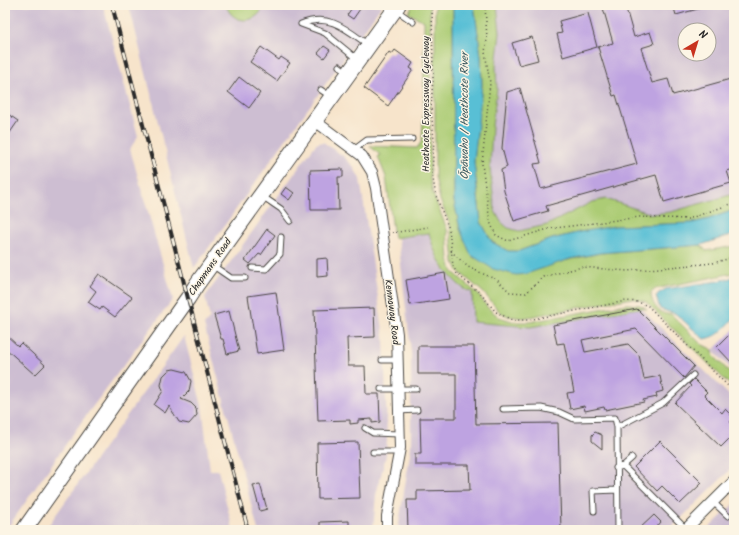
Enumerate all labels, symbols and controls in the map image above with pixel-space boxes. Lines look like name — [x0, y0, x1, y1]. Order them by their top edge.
north arrow — [677, 22, 717, 62]
text: N — [694, 26, 711, 44]
street label: Heathcote Expressway Cycleway — [418, 36, 434, 172]
water label: Ōpāwaho / Heathcote River — [456, 50, 474, 179]
street label: Chapmans Road — [184, 234, 236, 299]
street label: Kennaway Road — [380, 278, 404, 347]

